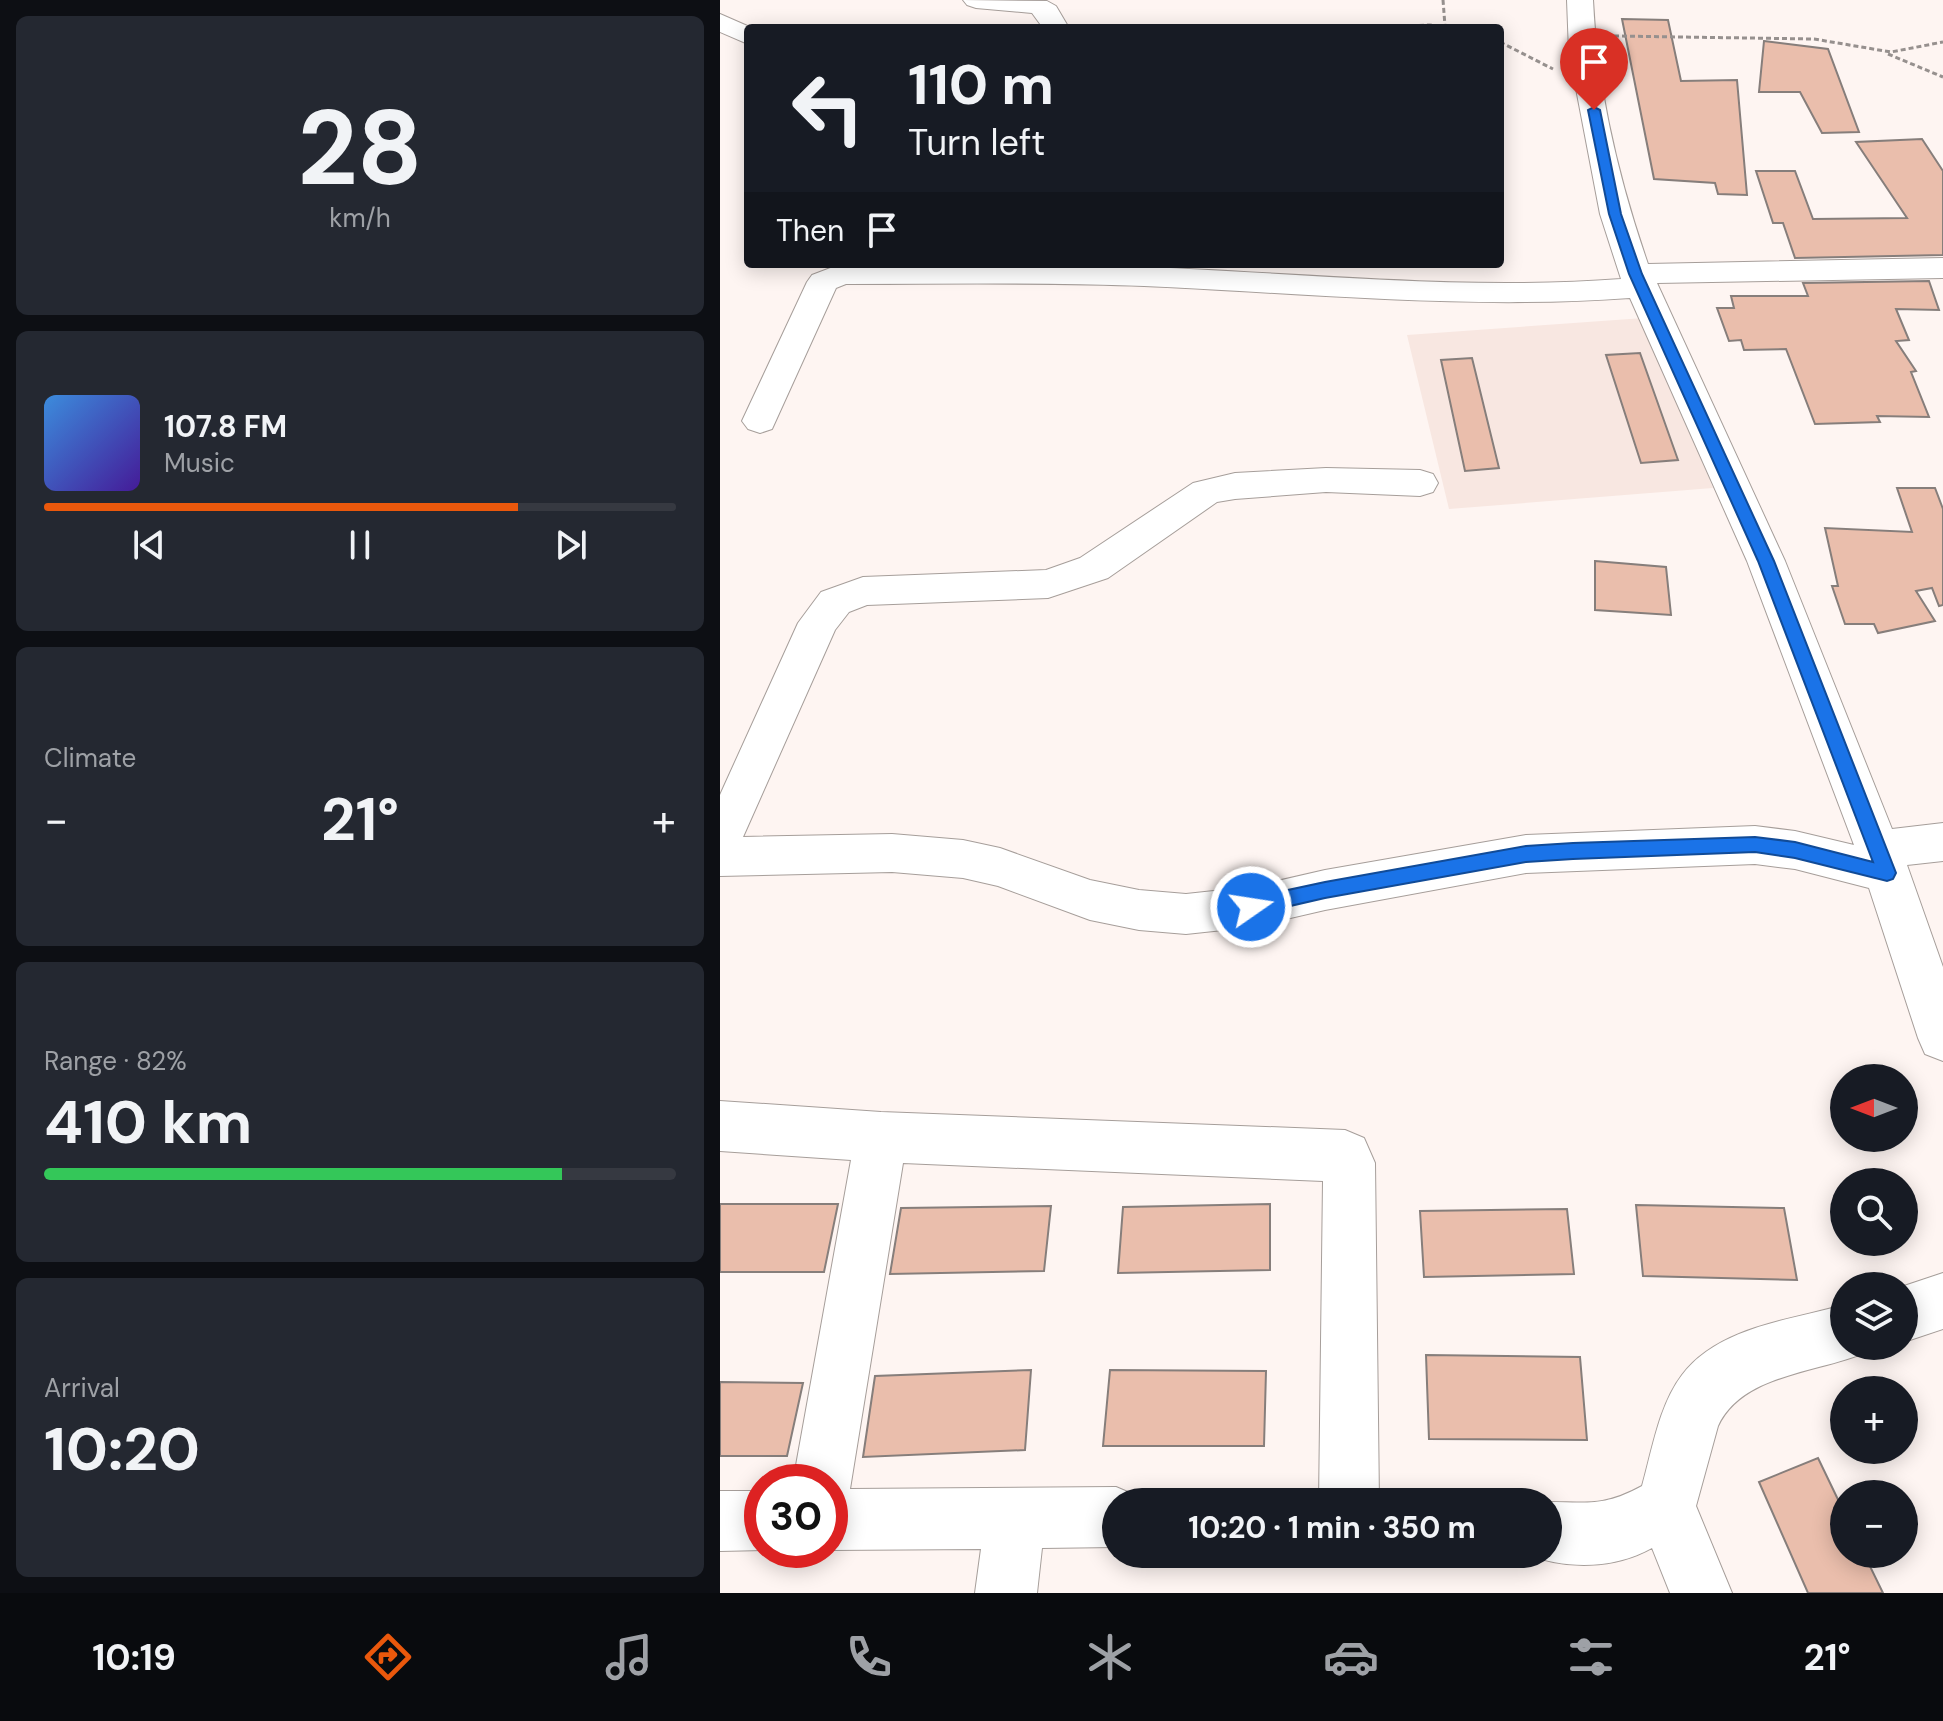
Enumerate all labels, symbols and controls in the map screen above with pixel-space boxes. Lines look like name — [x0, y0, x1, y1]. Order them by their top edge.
pin — [1560, 28, 1628, 110]
icon: arrive — [1572, 40, 1616, 84]
text: 110 m — [908, 48, 1054, 121]
icon: left — [776, 56, 880, 160]
text: 28 — [297, 81, 423, 216]
text: Turn left — [908, 119, 1045, 166]
text: km/h — [329, 201, 391, 235]
icon: arrive — [860, 208, 904, 252]
text: Then — [776, 211, 844, 250]
text: 107.8 FM — [164, 407, 287, 446]
text: Music — [164, 446, 235, 480]
icon: previous — [127, 523, 171, 567]
icon: pause — [338, 523, 382, 567]
icon: next — [549, 523, 593, 567]
text: Climate — [44, 741, 136, 775]
text: 21° — [321, 780, 399, 859]
text: − — [44, 791, 68, 849]
text: + — [652, 791, 676, 849]
position arrow — [1209, 865, 1293, 949]
text: Range · 82% — [44, 1044, 187, 1078]
north arrow — [1830, 1064, 1918, 1152]
map controls — [1830, 1064, 1918, 1568]
text: 410 km — [44, 1083, 252, 1162]
button: search — [1830, 1168, 1918, 1256]
button: layers — [1830, 1272, 1918, 1360]
text: Arrival — [44, 1371, 120, 1405]
button: + — [1830, 1376, 1918, 1464]
text: 10:20 — [44, 1410, 200, 1489]
speed limit sign: 30 — [744, 1464, 848, 1568]
button: − — [1830, 1480, 1918, 1568]
text: 10:20 · 1 min · 350 m — [1188, 1508, 1476, 1547]
icon: directions — [360, 1629, 416, 1685]
icon: music — [601, 1629, 657, 1685]
icon: phone — [841, 1629, 897, 1685]
icon: climate — [1082, 1629, 1138, 1685]
icon: car — [1323, 1629, 1379, 1685]
icon: filters — [1563, 1629, 1619, 1685]
text: 10:19 — [92, 1634, 176, 1681]
text: 21° — [1804, 1634, 1851, 1681]

